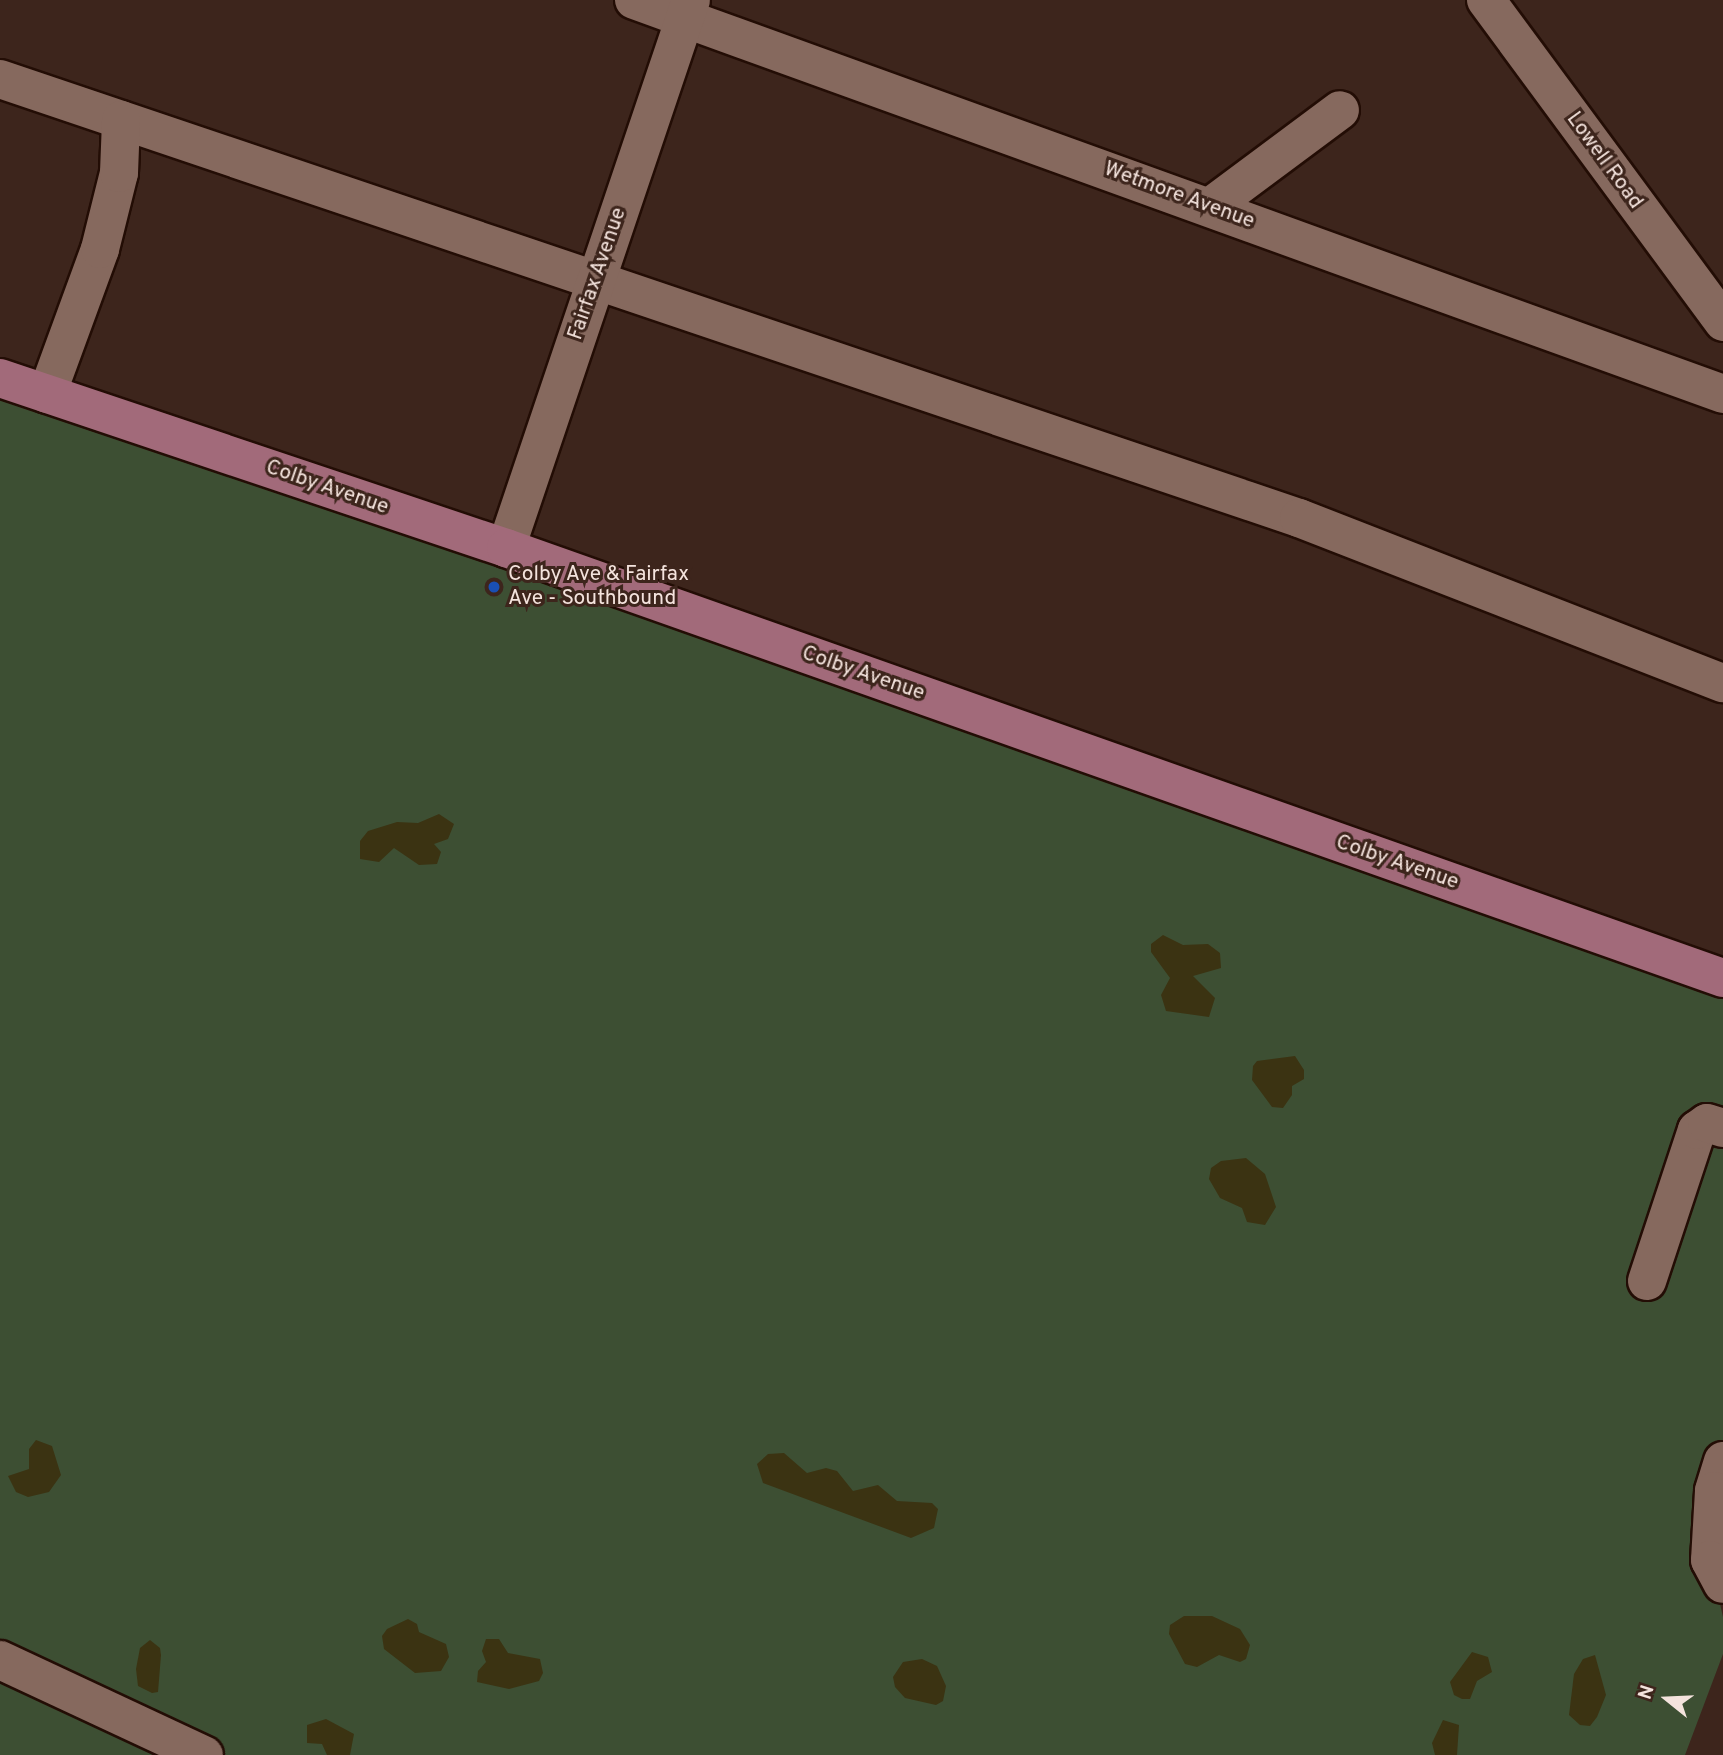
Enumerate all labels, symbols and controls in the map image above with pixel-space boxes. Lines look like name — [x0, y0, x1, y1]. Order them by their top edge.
street label: Lowell Road — [1560, 108, 1648, 214]
street label: Wetmore Avenue — [1100, 157, 1258, 235]
street label: Fairfax Avenue — [563, 204, 633, 344]
street label: Colby Avenue — [262, 455, 392, 521]
place label: Colby Ave & Fairfax Ave - Southbound — [508, 562, 690, 612]
marker: Colby Ave & Fairfax Ave - Southbound — [486, 579, 502, 595]
street label: Colby Avenue — [798, 641, 928, 707]
street label: Colby Avenue — [1332, 830, 1462, 896]
north arrow — [1632, 1664, 1702, 1734]
text: N — [1634, 1682, 1661, 1703]

